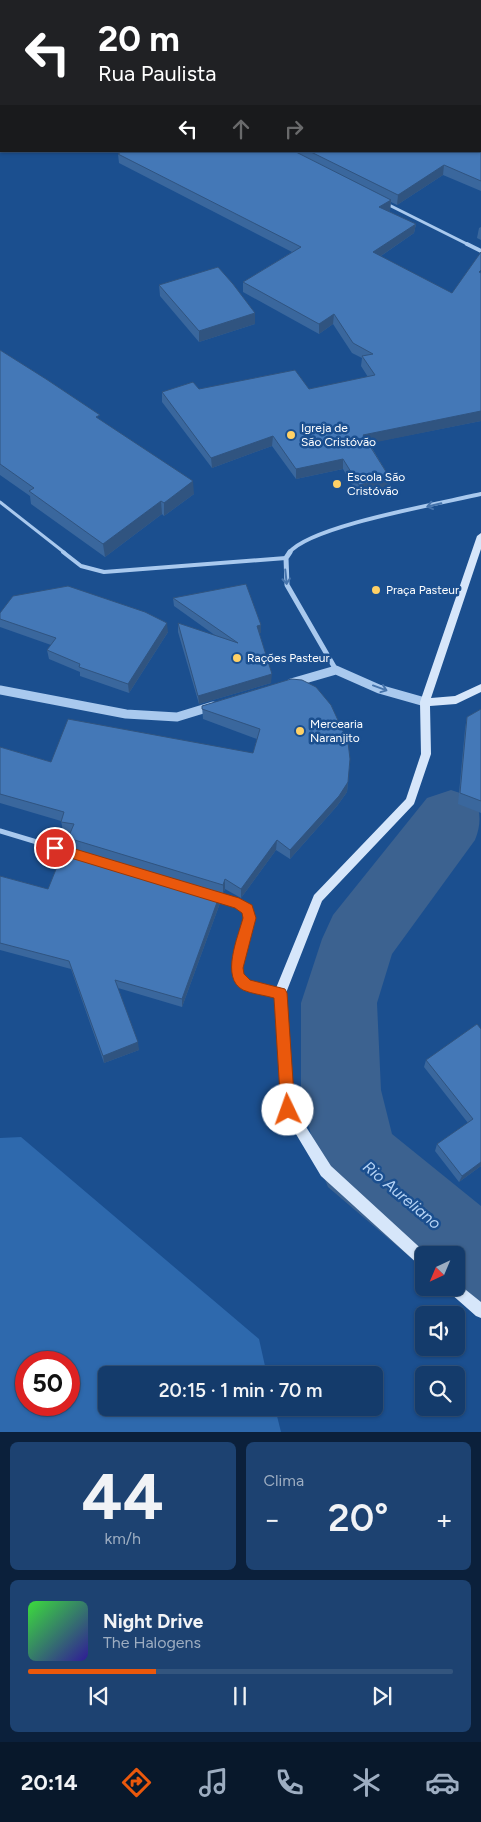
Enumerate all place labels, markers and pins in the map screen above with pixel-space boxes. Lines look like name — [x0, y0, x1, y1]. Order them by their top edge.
place label: Igreja de São Cristóvão — [301, 421, 376, 449]
marker: Igreja de São Cristóvão — [285, 429, 297, 441]
place label: Escola São Cristóvão — [347, 470, 405, 498]
marker: Escola São Cristóvão — [331, 478, 343, 490]
place label: Praça Pasteur — [386, 583, 459, 597]
marker: Praça Pasteur — [370, 584, 382, 596]
place label: Rações Pasteur — [247, 651, 330, 665]
marker: Rações Pasteur — [231, 652, 243, 664]
place label: Mercearia Naranjito — [310, 717, 363, 745]
marker: Mercearia Naranjito — [294, 725, 306, 737]
pin — [34, 827, 76, 869]

